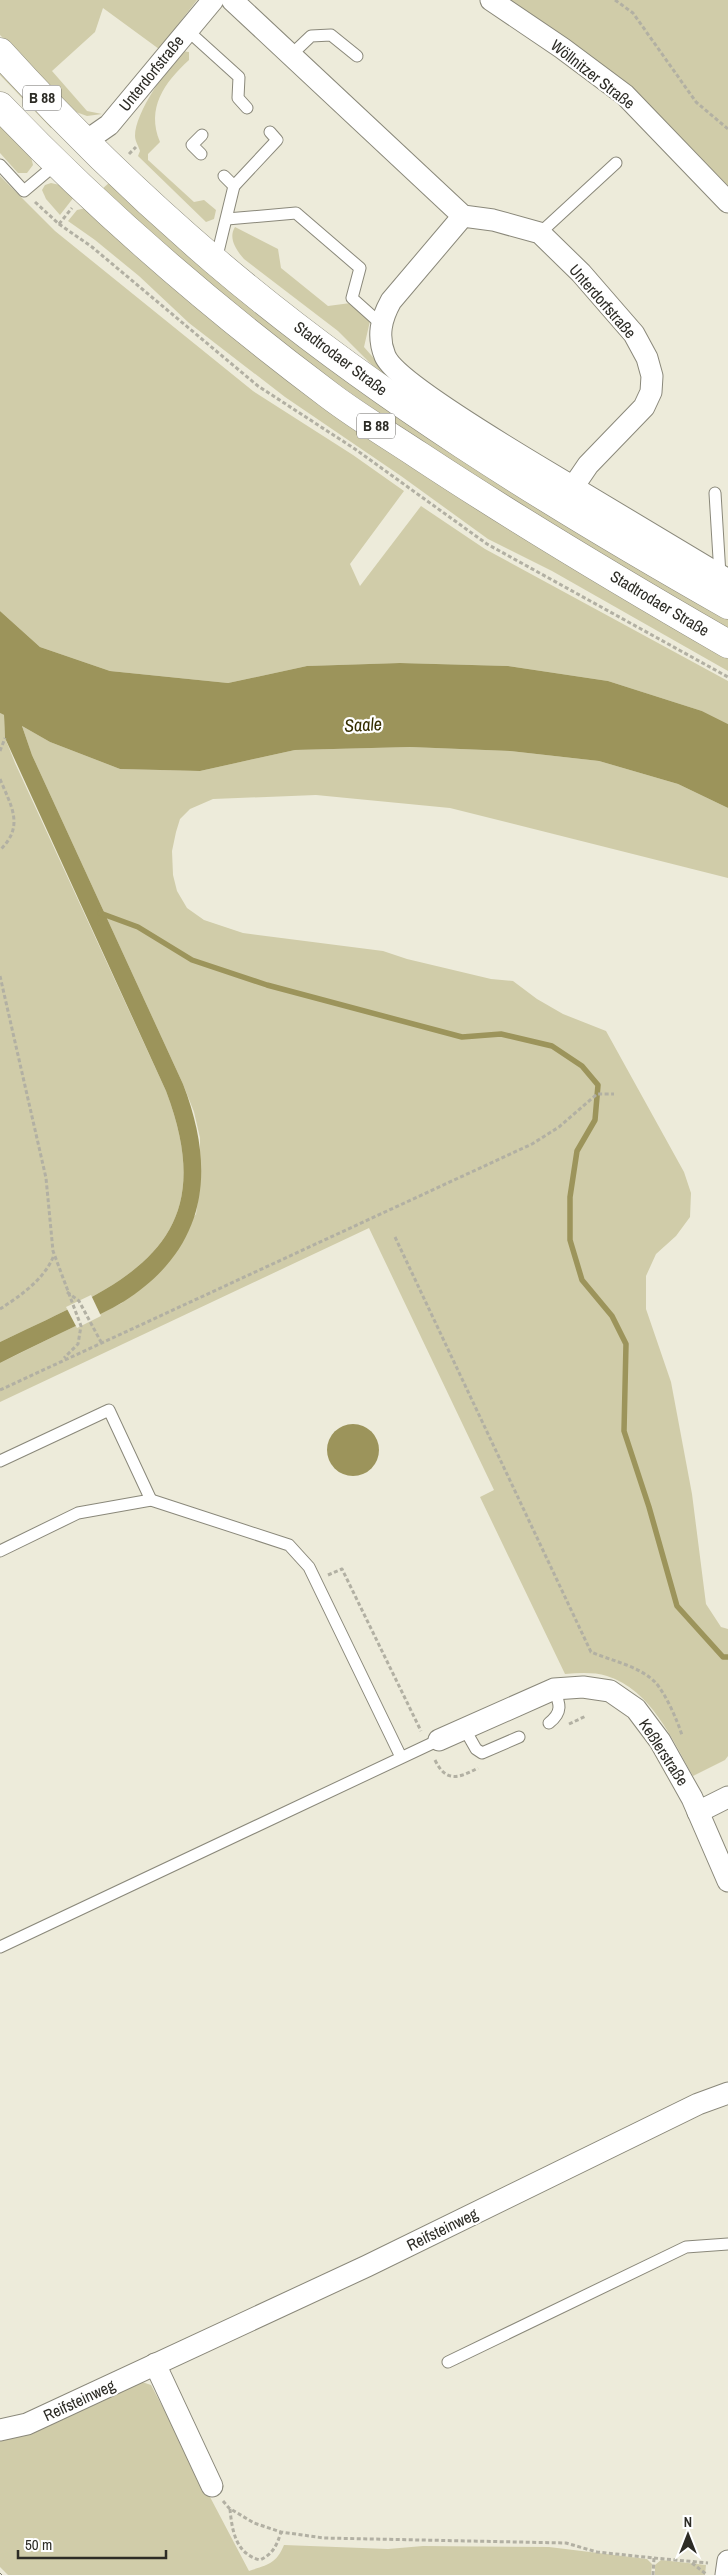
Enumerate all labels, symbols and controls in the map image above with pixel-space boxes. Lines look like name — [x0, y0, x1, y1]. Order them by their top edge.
street label: Unterdorfstraße — [114, 30, 188, 116]
street label: Wöllnitzer Straße — [546, 34, 640, 114]
road number: B 88 — [23, 86, 61, 110]
street label: Unterdorfstraße — [565, 259, 641, 343]
street label: Stadtrodaer Straße — [290, 316, 392, 400]
road number: B 88 — [357, 414, 395, 438]
street label: Stadtrodaer Straße — [607, 565, 713, 641]
water label: Saale — [343, 711, 382, 738]
street label: Keßlerstraße — [634, 1714, 694, 1790]
street label: Reifsteinweg — [403, 2202, 482, 2256]
street label: Reifsteinweg — [40, 2374, 119, 2426]
north arrow — [663, 2510, 713, 2560]
text: N — [684, 2513, 692, 2531]
scale bar — [18, 2528, 165, 2560]
text: 50 m — [25, 2534, 52, 2555]

